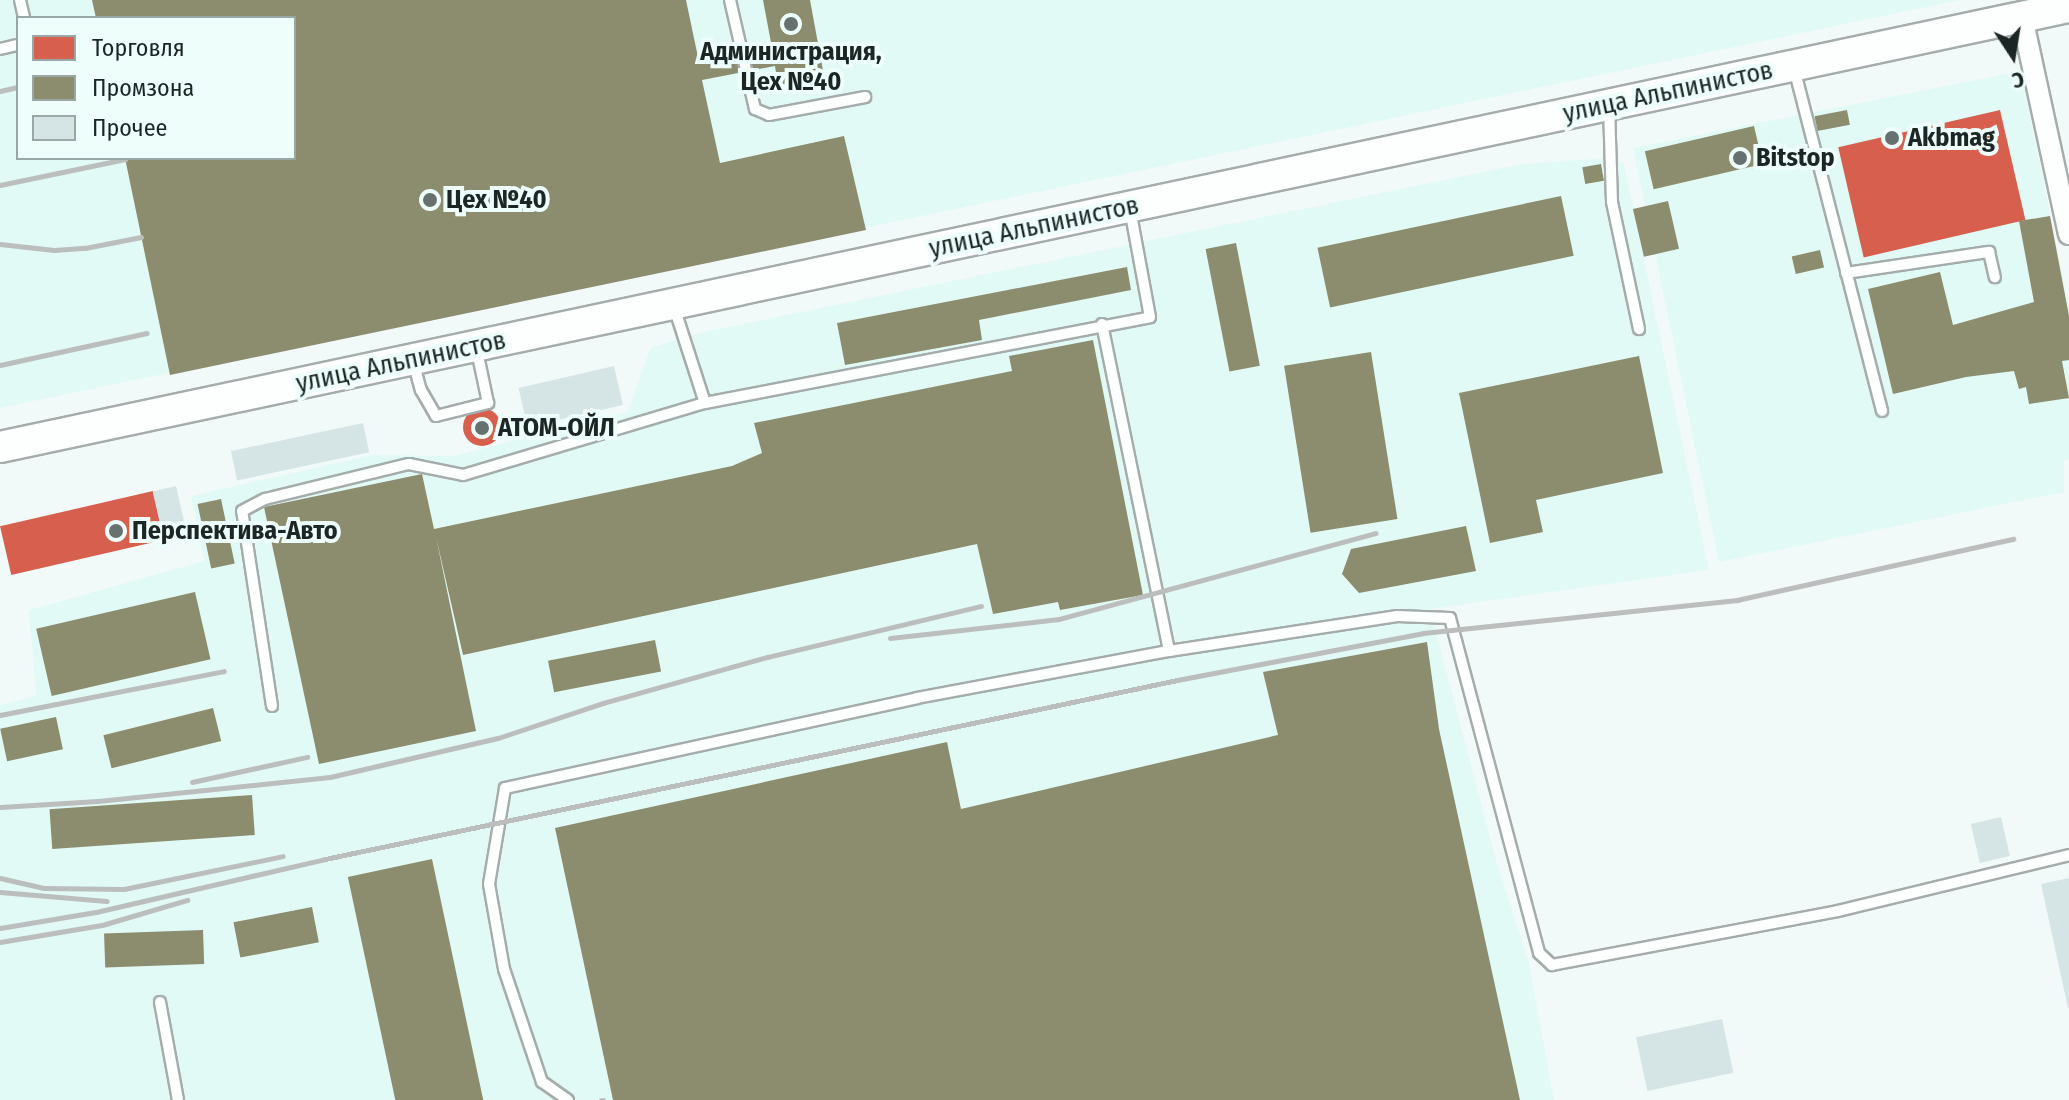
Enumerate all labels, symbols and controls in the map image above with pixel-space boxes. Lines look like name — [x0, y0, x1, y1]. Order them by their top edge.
marker: Администрация, Цех №40 — [782, 15, 800, 33]
legend — [16, 16, 296, 160]
north arrow — [1973, 16, 2053, 96]
text: Торговля — [92, 34, 185, 62]
place label: Администрация, Цех №40 — [700, 36, 882, 98]
street label: улица Альпинистов — [1560, 55, 1776, 129]
text: С — [2010, 66, 2027, 94]
text: Промзона — [92, 74, 194, 102]
text: Прочее — [92, 114, 167, 142]
place label: Akbmag — [1908, 122, 1995, 154]
marker: Akbmag — [1883, 129, 1901, 147]
place label: Bitstop — [1756, 142, 1834, 174]
marker: Bitstop — [1731, 149, 1749, 167]
place label: Цех №40 — [446, 184, 547, 216]
street label: улица Альпинистов — [926, 190, 1142, 264]
marker: Цех №40 — [421, 191, 439, 209]
street label: улица Альпинистов — [293, 325, 509, 399]
place label: АТОМ-ОЙЛ — [498, 412, 615, 444]
marker: АТОМ-ОЙЛ — [473, 419, 491, 437]
place label: Перспектива-Авто — [132, 515, 338, 547]
marker: Перспектива-Авто — [107, 522, 125, 540]

